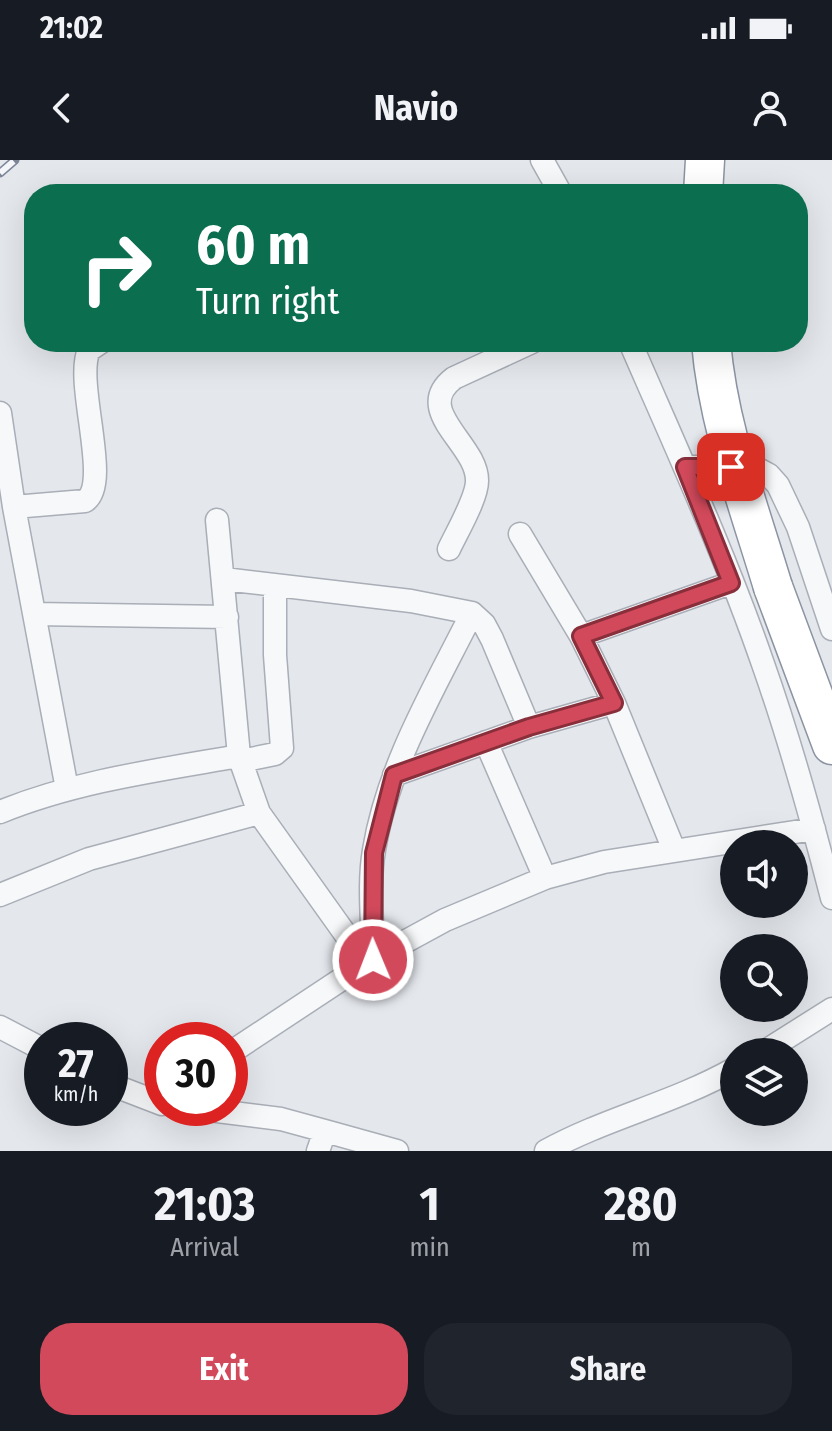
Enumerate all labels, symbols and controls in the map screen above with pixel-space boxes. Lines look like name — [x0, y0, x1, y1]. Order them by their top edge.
text: 21:02 — [40, 10, 103, 46]
icon: back — [40, 86, 84, 130]
text: Navio — [374, 86, 458, 130]
icon: person — [748, 86, 792, 130]
text: 60 m — [196, 212, 310, 279]
icon: right — [64, 216, 168, 320]
text: Turn right — [196, 280, 339, 324]
pin — [697, 433, 765, 501]
icon: arrive — [709, 445, 753, 489]
map controls — [720, 830, 808, 1126]
button: sound — [720, 830, 808, 918]
position arrow — [331, 918, 415, 1002]
button: search — [720, 934, 808, 1022]
speed limit sign: 30 — [144, 1022, 248, 1126]
button: layers — [720, 1038, 808, 1126]
text: 27 — [58, 1040, 94, 1088]
text: km/h — [54, 1082, 98, 1106]
text: 21:03 — [154, 1175, 255, 1233]
text: 1 — [420, 1175, 440, 1233]
text: 280 — [604, 1175, 678, 1233]
text: Arrival — [170, 1232, 239, 1263]
text: min — [410, 1232, 450, 1263]
text: m — [631, 1232, 651, 1263]
button: Exit — [40, 1323, 408, 1415]
button: Share — [424, 1323, 792, 1415]

